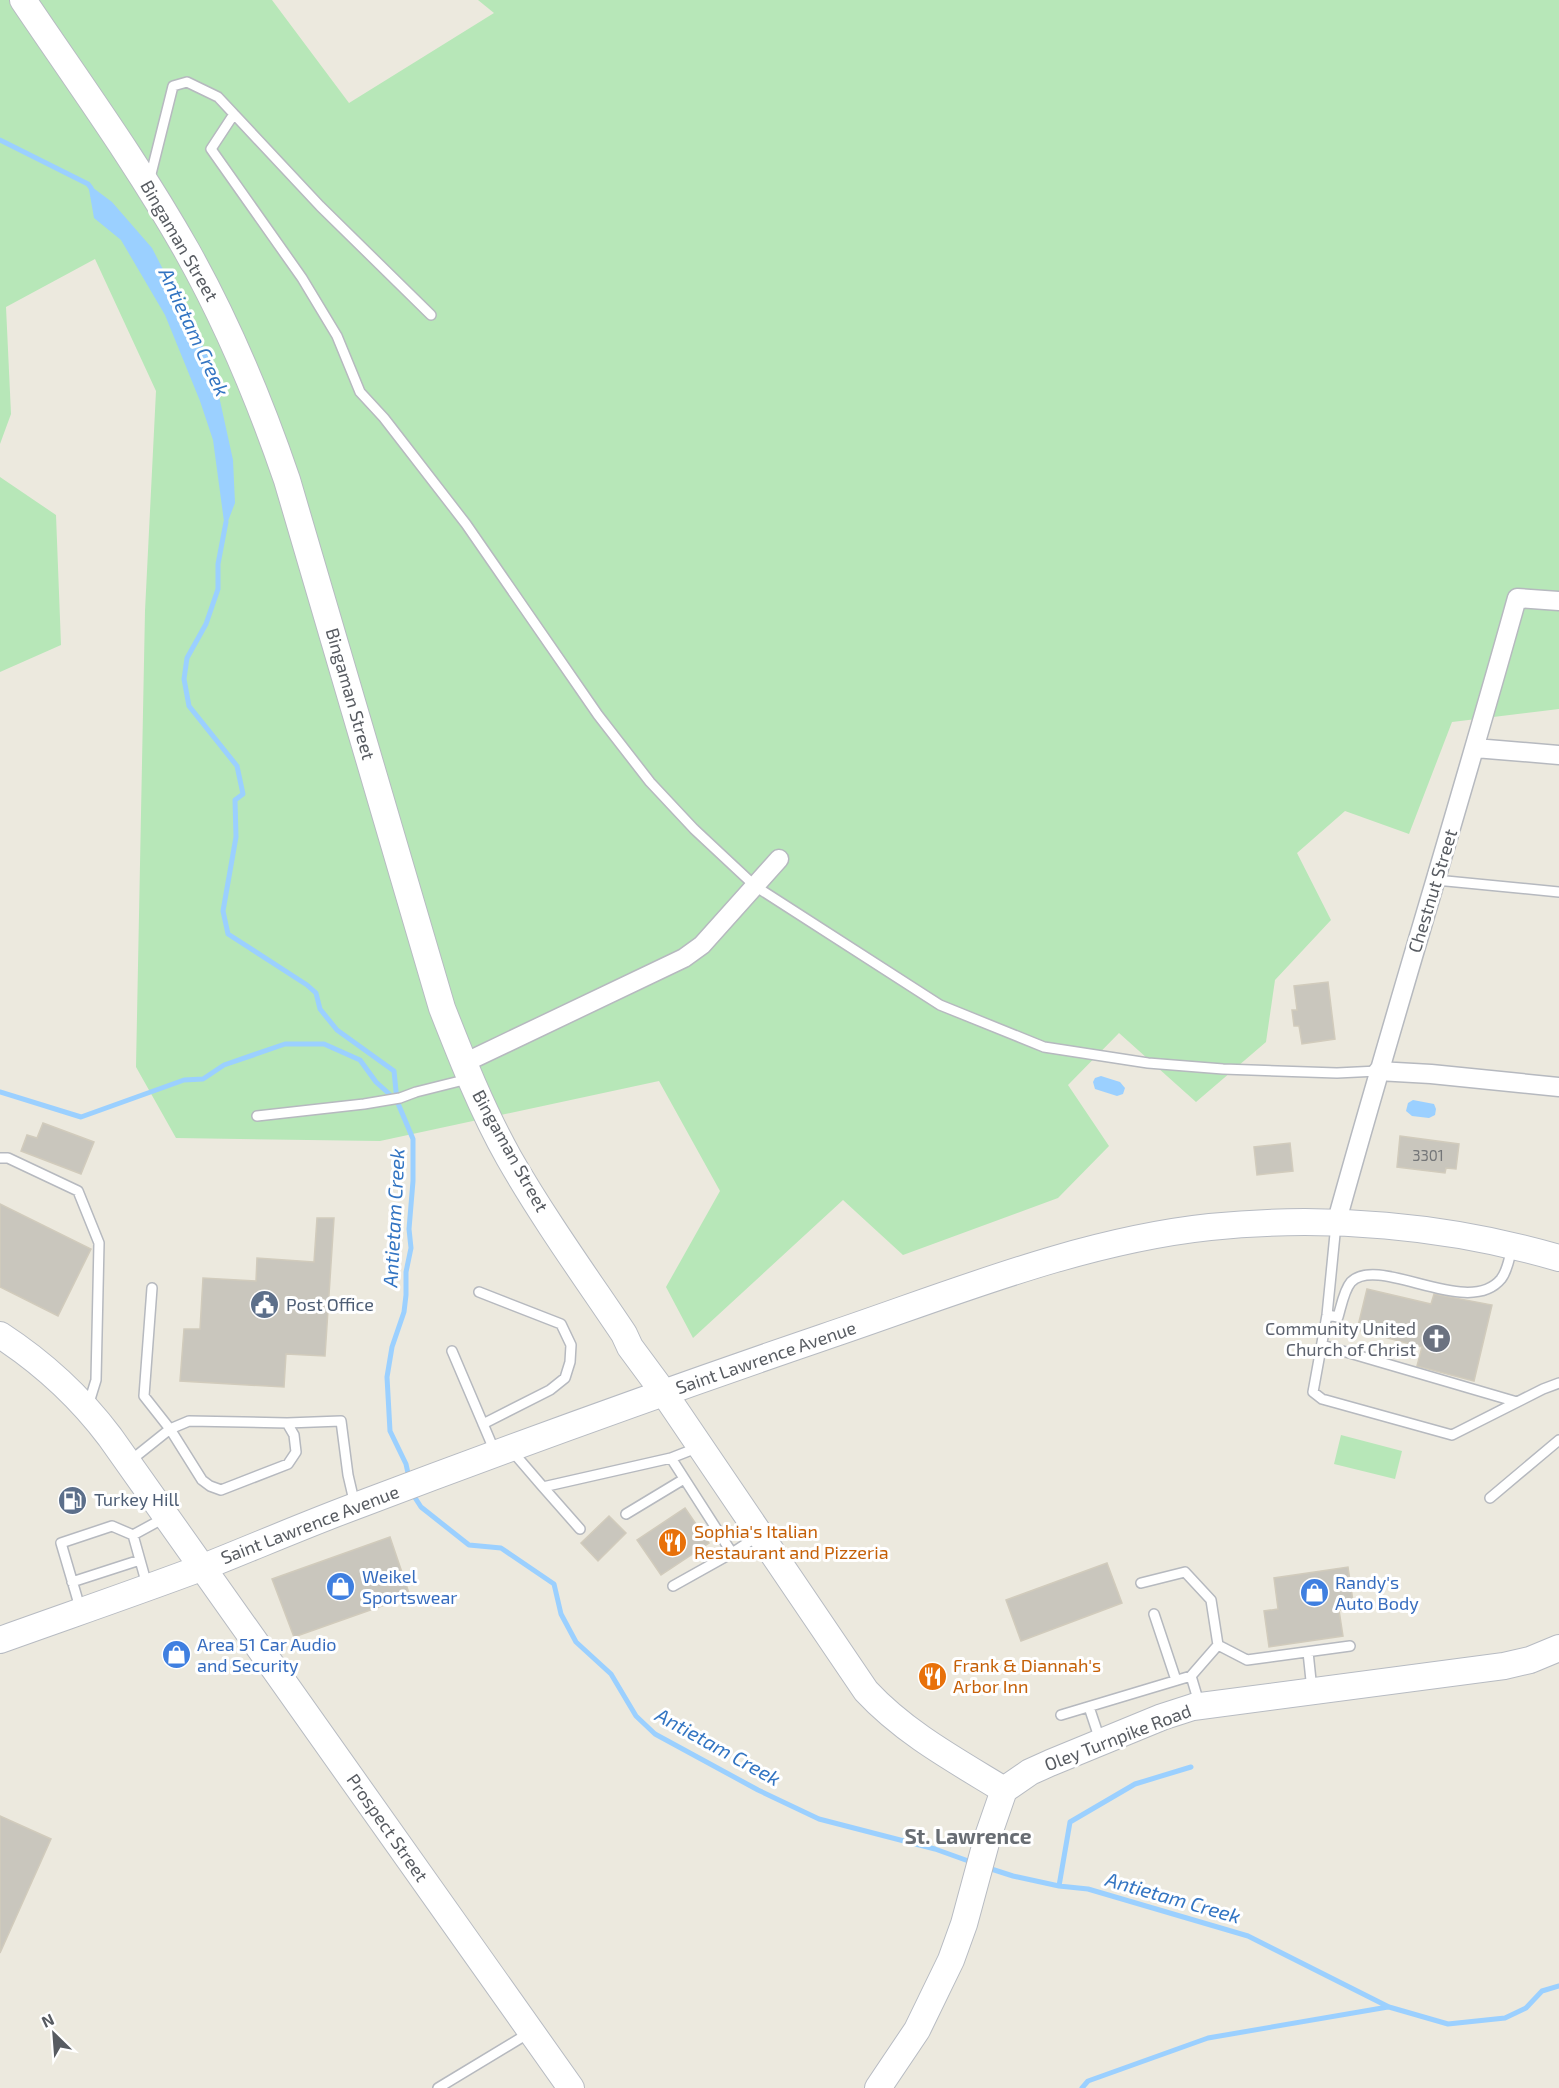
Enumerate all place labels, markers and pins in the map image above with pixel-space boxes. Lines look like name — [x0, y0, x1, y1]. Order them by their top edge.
public building icon: Post Office — [249, 1289, 281, 1321]
place label: Post Office — [286, 1293, 374, 1315]
place label: Community United Church of Christ — [1265, 1317, 1416, 1360]
church icon: Community United Church of Christ — [1421, 1323, 1453, 1355]
fuel station icon: Turkey Hill — [57, 1484, 89, 1516]
place label: Turkey Hill — [94, 1488, 180, 1510]
place label: Sophia's Italian Restaurant and Pizzeria — [694, 1520, 889, 1563]
restaurant icon: Sophia's Italian Restaurant and Pizzeria — [657, 1526, 689, 1558]
place label: Weikel Sportswear — [362, 1565, 458, 1608]
shop icon: Weikel Sportswear — [325, 1571, 357, 1603]
place label: Randy's Auto Body — [1335, 1571, 1419, 1614]
shop icon: Randy's Auto Body — [1298, 1577, 1330, 1609]
place label: Area 51 Car Audio and Security — [197, 1633, 337, 1676]
shop icon: Area 51 Car Audio and Security — [160, 1639, 192, 1671]
place label: Frank & Diannah's Arbor Inn — [953, 1654, 1101, 1697]
restaurant icon: Frank & Diannah's Arbor Inn — [916, 1660, 948, 1692]

